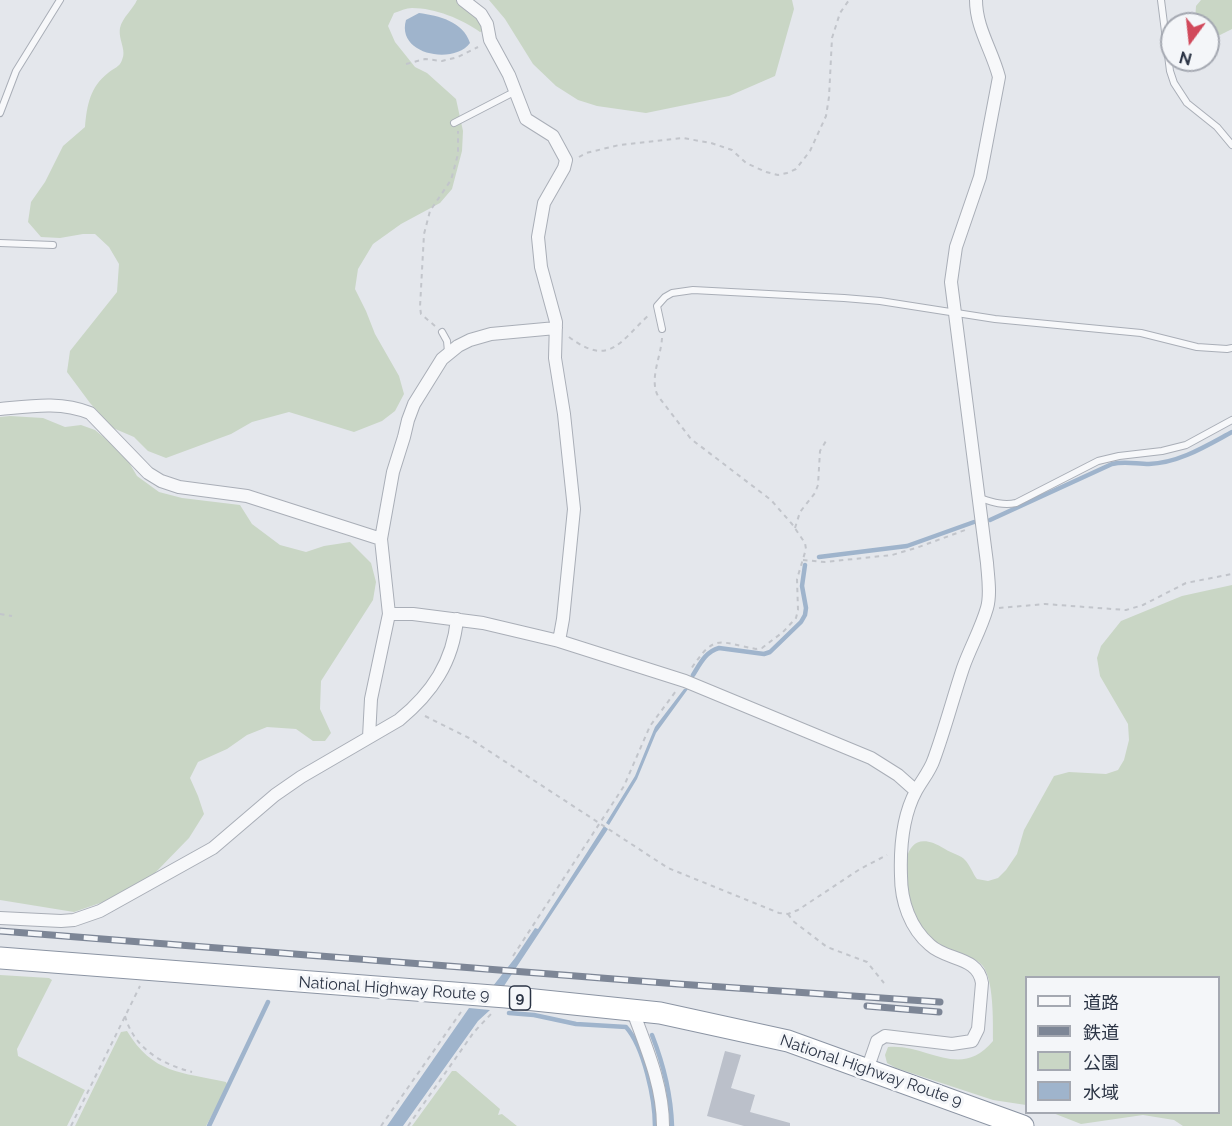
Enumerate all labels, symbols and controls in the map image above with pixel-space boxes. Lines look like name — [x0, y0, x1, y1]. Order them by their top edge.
north arrow — [1160, 12, 1220, 72]
text: N — [1177, 47, 1194, 69]
street label: National Highway Route 9 — [298, 973, 490, 1005]
legend — [1025, 976, 1220, 1114]
road number: 9 — [510, 986, 530, 1010]
text: 道路 — [1083, 992, 1119, 1013]
text: 鉄道 — [1083, 1022, 1119, 1043]
street label: National Highway Route 9 — [777, 1031, 965, 1111]
text: 公園 — [1083, 1052, 1119, 1073]
text: 水域 — [1083, 1082, 1119, 1103]

